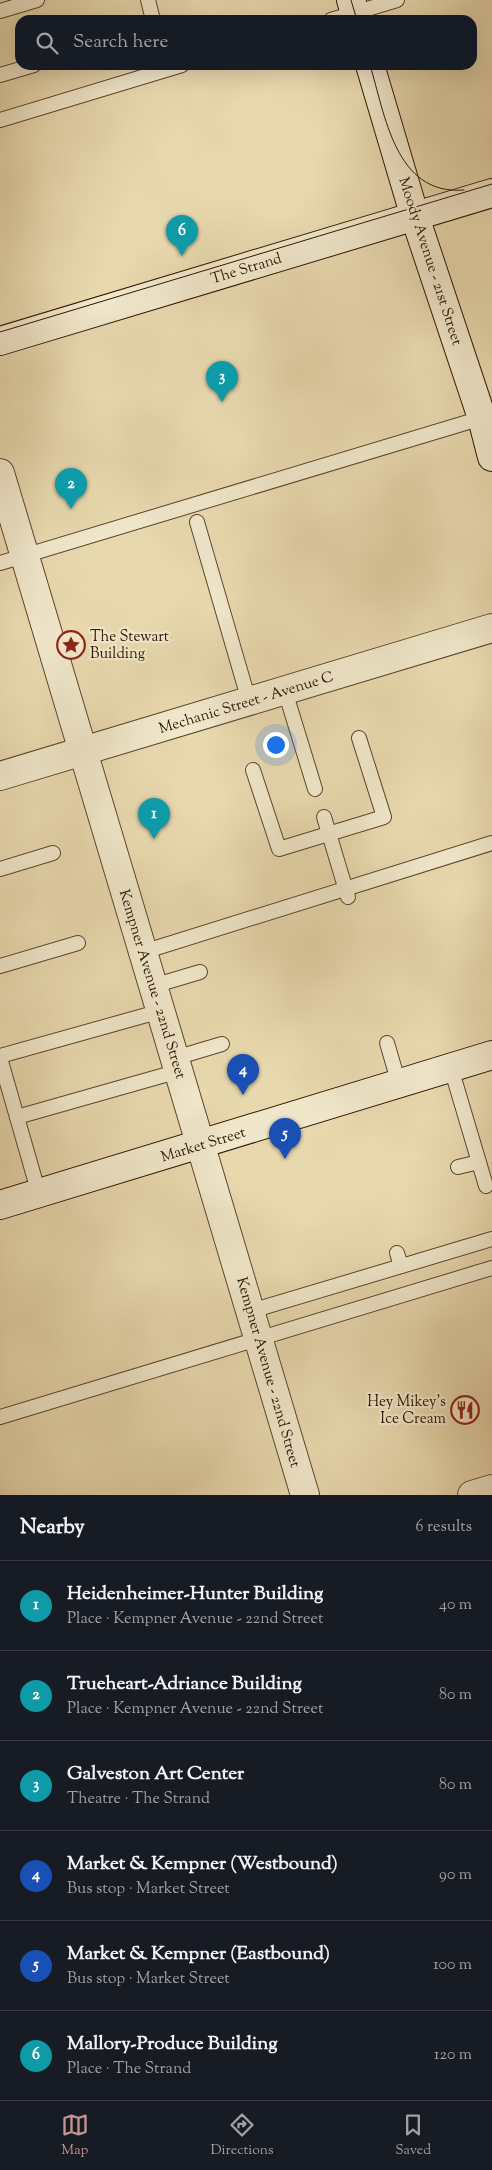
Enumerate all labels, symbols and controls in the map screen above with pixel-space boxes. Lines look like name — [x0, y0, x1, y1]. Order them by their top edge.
search box — [15, 15, 477, 70]
icon: search — [33, 29, 61, 57]
text: Search here — [73, 29, 168, 56]
street label: Moody Avenue - 21st Street — [392, 175, 467, 348]
pin: 6 — [166, 215, 198, 256]
street label: The Strand — [208, 249, 285, 290]
pin: 3 — [206, 361, 238, 402]
pin: 2 — [55, 468, 87, 509]
place label: The Stewart Building — [90, 627, 169, 665]
place icon: The Stewart Building — [56, 630, 86, 660]
street label: Mechanic Street - Avenue C — [157, 667, 336, 740]
your location — [263, 732, 289, 758]
pin: 1 — [138, 798, 170, 839]
street label: Kempner Avenue - 22nd Street — [113, 887, 190, 1082]
pin: 4 — [227, 1054, 259, 1095]
pin: 5 — [269, 1118, 301, 1159]
street label: Market Street — [158, 1123, 249, 1168]
street label: Kempner Avenue - 22nd Street — [230, 1275, 305, 1470]
place label: Hey Mikey's Ice Cream — [367, 1392, 447, 1430]
restaurant icon: Hey Mikey's Ice Cream — [450, 1395, 480, 1425]
text: Nearby — [20, 1513, 85, 1543]
text: 6 results — [416, 1516, 472, 1539]
text: Heidenheimer-Hunter Building — [67, 1581, 323, 1608]
text: 1 — [33, 1594, 39, 1617]
text: 40 m — [439, 1594, 472, 1617]
text: Place · Kempner Avenue - 22nd Street — [67, 1608, 323, 1631]
text: Trueheart-Adriance Building — [67, 1671, 302, 1698]
text: 2 — [32, 1684, 40, 1707]
text: 80 m — [439, 1684, 472, 1707]
text: Place · Kempner Avenue - 22nd Street — [67, 1698, 323, 1721]
text: Galveston Art Center — [67, 1761, 244, 1788]
text: 3 — [33, 1774, 39, 1797]
text: 80 m — [439, 1774, 472, 1797]
text: Theatre · The Strand — [67, 1788, 210, 1811]
text: Market & Kempner (Westbound) — [67, 1851, 338, 1878]
text: 4 — [32, 1864, 40, 1887]
text: 90 m — [439, 1864, 472, 1887]
text: Bus stop · Market Street — [67, 1878, 230, 1901]
text: Market & Kempner (Eastbound) — [67, 1941, 330, 1968]
text: 5 — [33, 1954, 39, 1977]
text: 100 m — [433, 1954, 472, 1977]
text: Bus stop · Market Street — [67, 1968, 230, 1991]
text: Mallory-Produce Building — [67, 2031, 278, 2058]
text: 6 — [32, 2044, 40, 2067]
text: 120 m — [434, 2044, 472, 2067]
text: Place · The Strand — [67, 2058, 191, 2081]
tab: Map — [61, 2111, 89, 2161]
tab: Directions — [210, 2111, 274, 2161]
tab: Saved — [395, 2111, 431, 2161]

